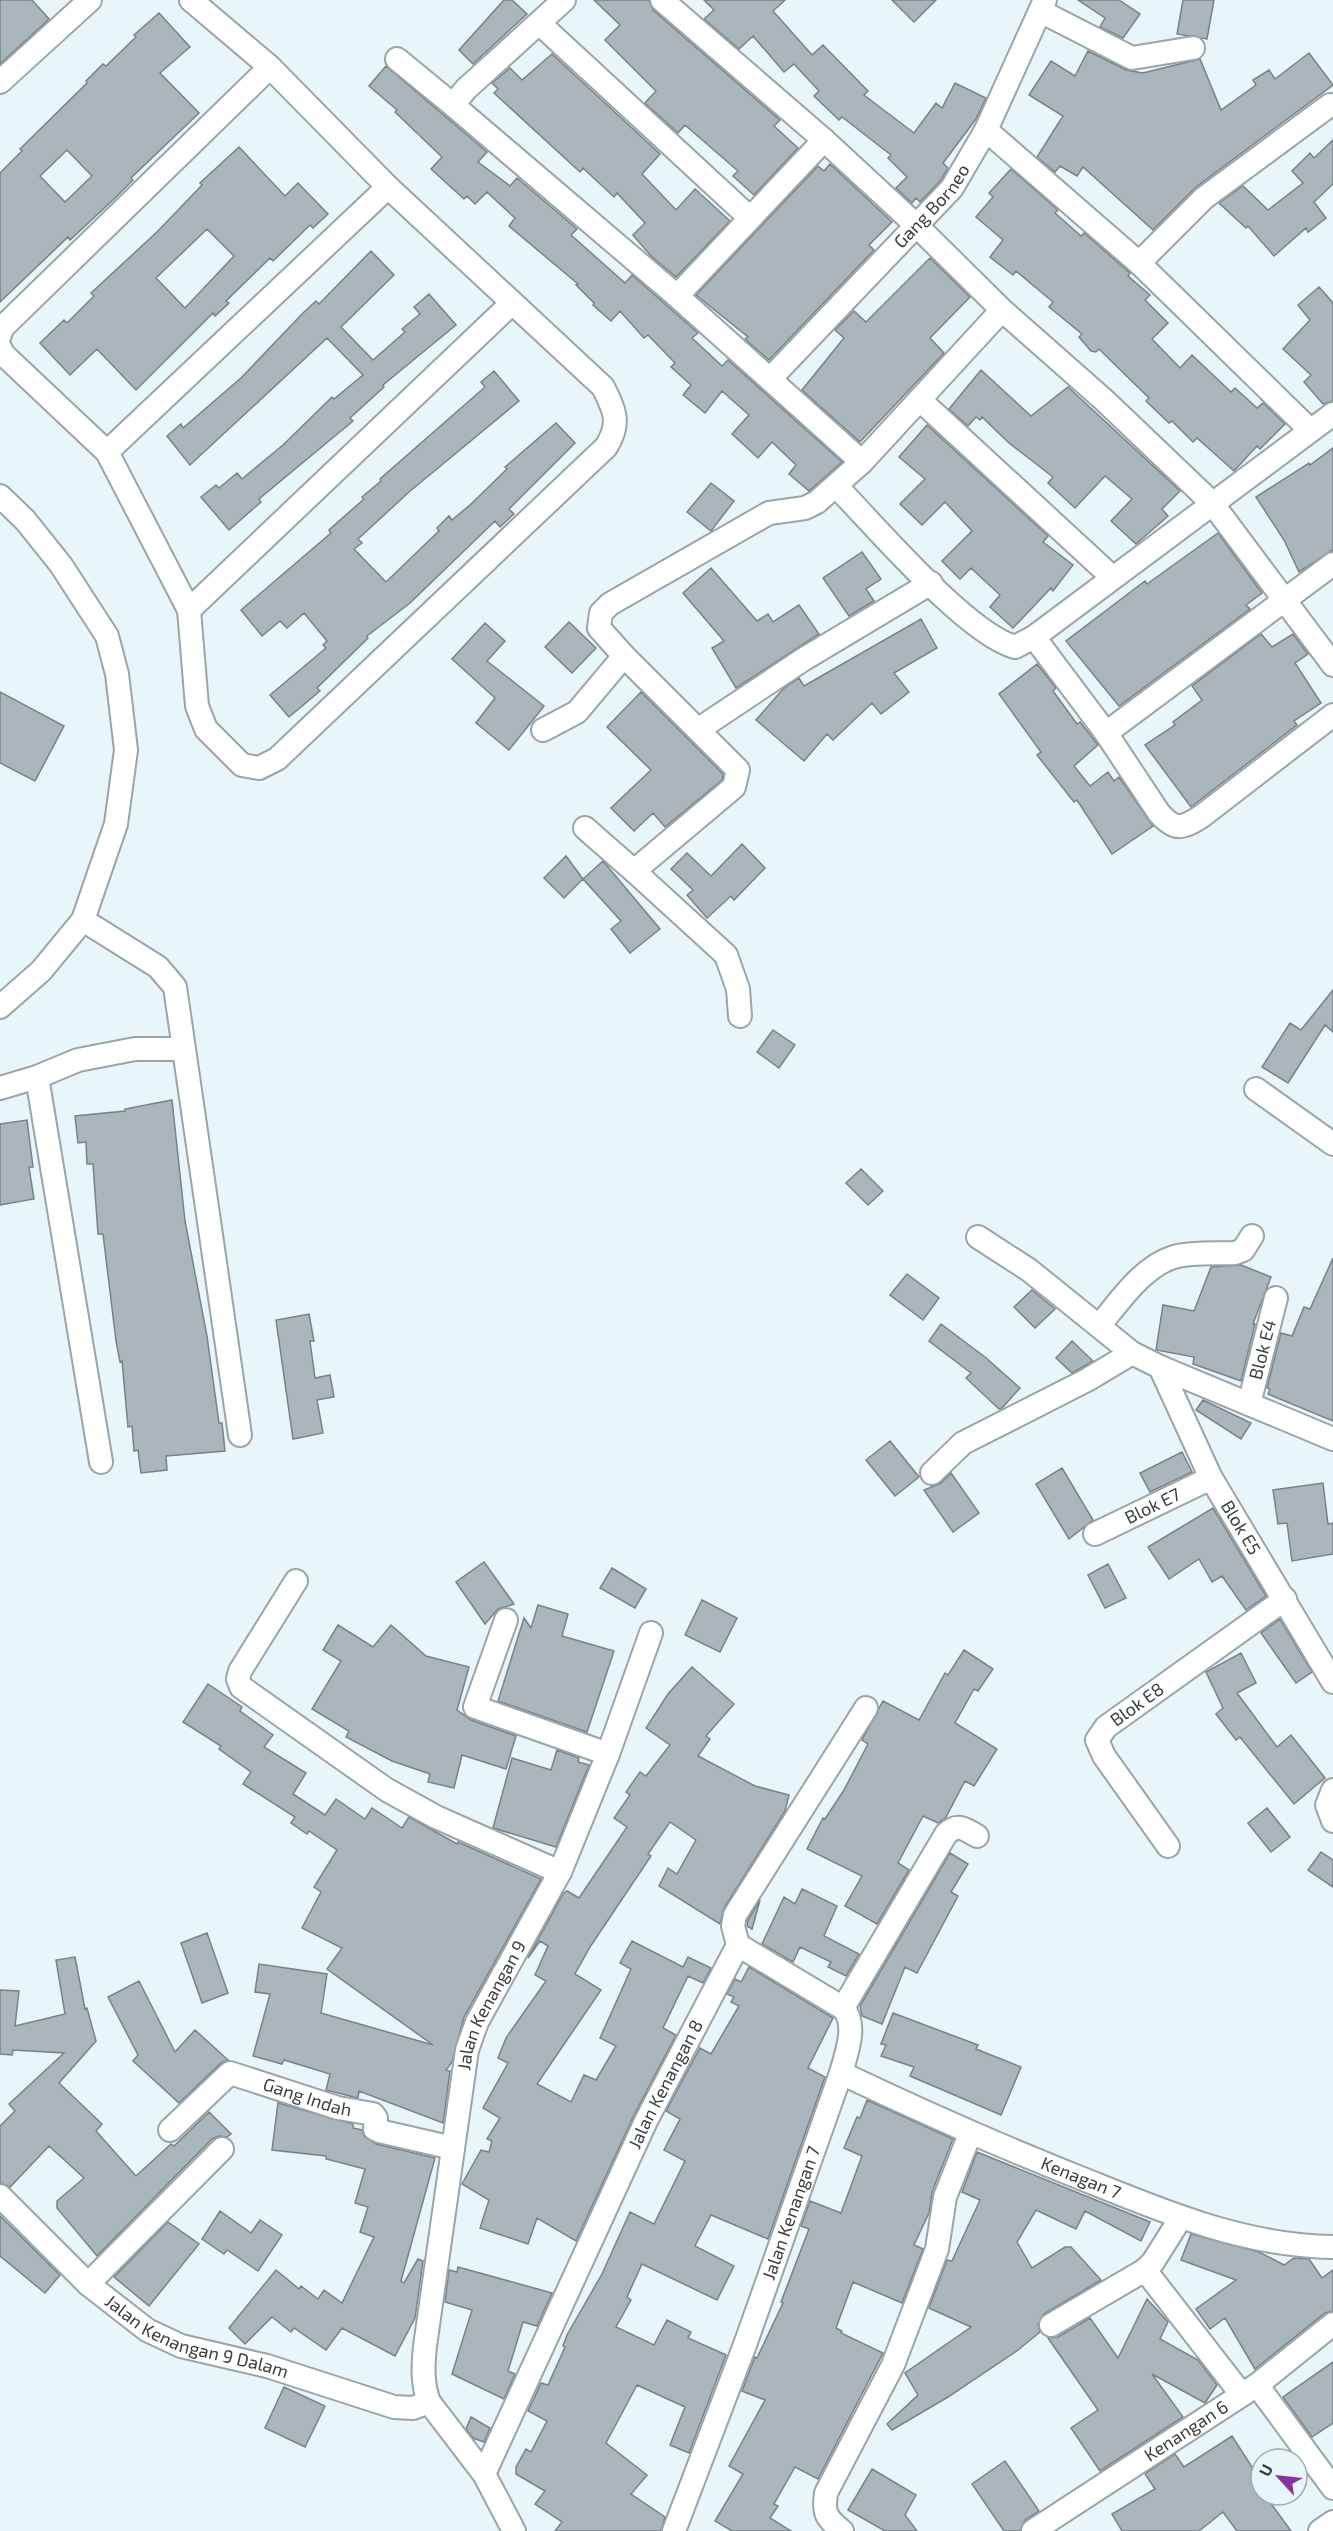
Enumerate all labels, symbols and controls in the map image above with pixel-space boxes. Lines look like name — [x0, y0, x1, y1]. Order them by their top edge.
street label: Gang Borneo — [889, 160, 974, 252]
street label: Blok E4 — [1244, 1317, 1280, 1382]
street label: Blok E7 — [1121, 1483, 1184, 1528]
street label: Blok E5 — [1217, 1496, 1266, 1558]
street label: Blok E8 — [1105, 1677, 1168, 1731]
street label: Jalan Kenangan 9 — [452, 1936, 530, 2071]
street label: Jalan Kenangan 8 — [623, 2016, 707, 2152]
street label: Gang Indah — [261, 2073, 353, 2120]
street label: Jalan Kenangan 7 — [757, 2143, 824, 2282]
street label: Kenagan 7 — [1038, 2151, 1124, 2203]
street label: Jalan Kenangan 9 Dalam — [101, 2290, 292, 2382]
street label: Kenangan 6 — [1140, 2395, 1232, 2466]
north arrow — [1249, 2447, 1309, 2507]
text: U — [1254, 2461, 1276, 2479]

